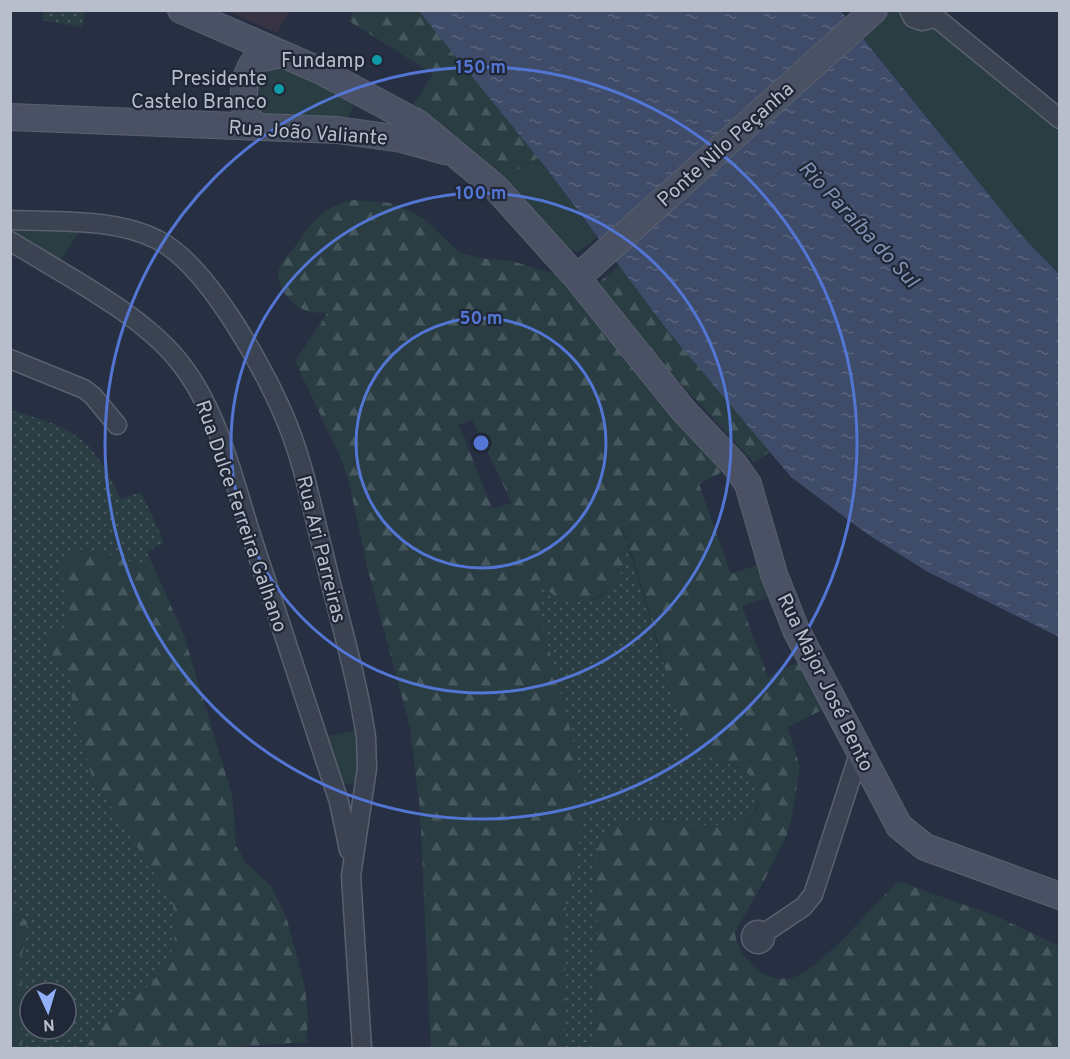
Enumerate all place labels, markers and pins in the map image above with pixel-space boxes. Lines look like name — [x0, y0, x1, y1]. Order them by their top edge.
place label: Fundamp — [281, 49, 365, 75]
marker: Fundamp — [370, 53, 384, 67]
place label: Presidente Castelo Branco — [131, 67, 267, 116]
marker: Presidente Castelo Branco — [272, 82, 286, 96]
centre of rings — [471, 433, 491, 453]

